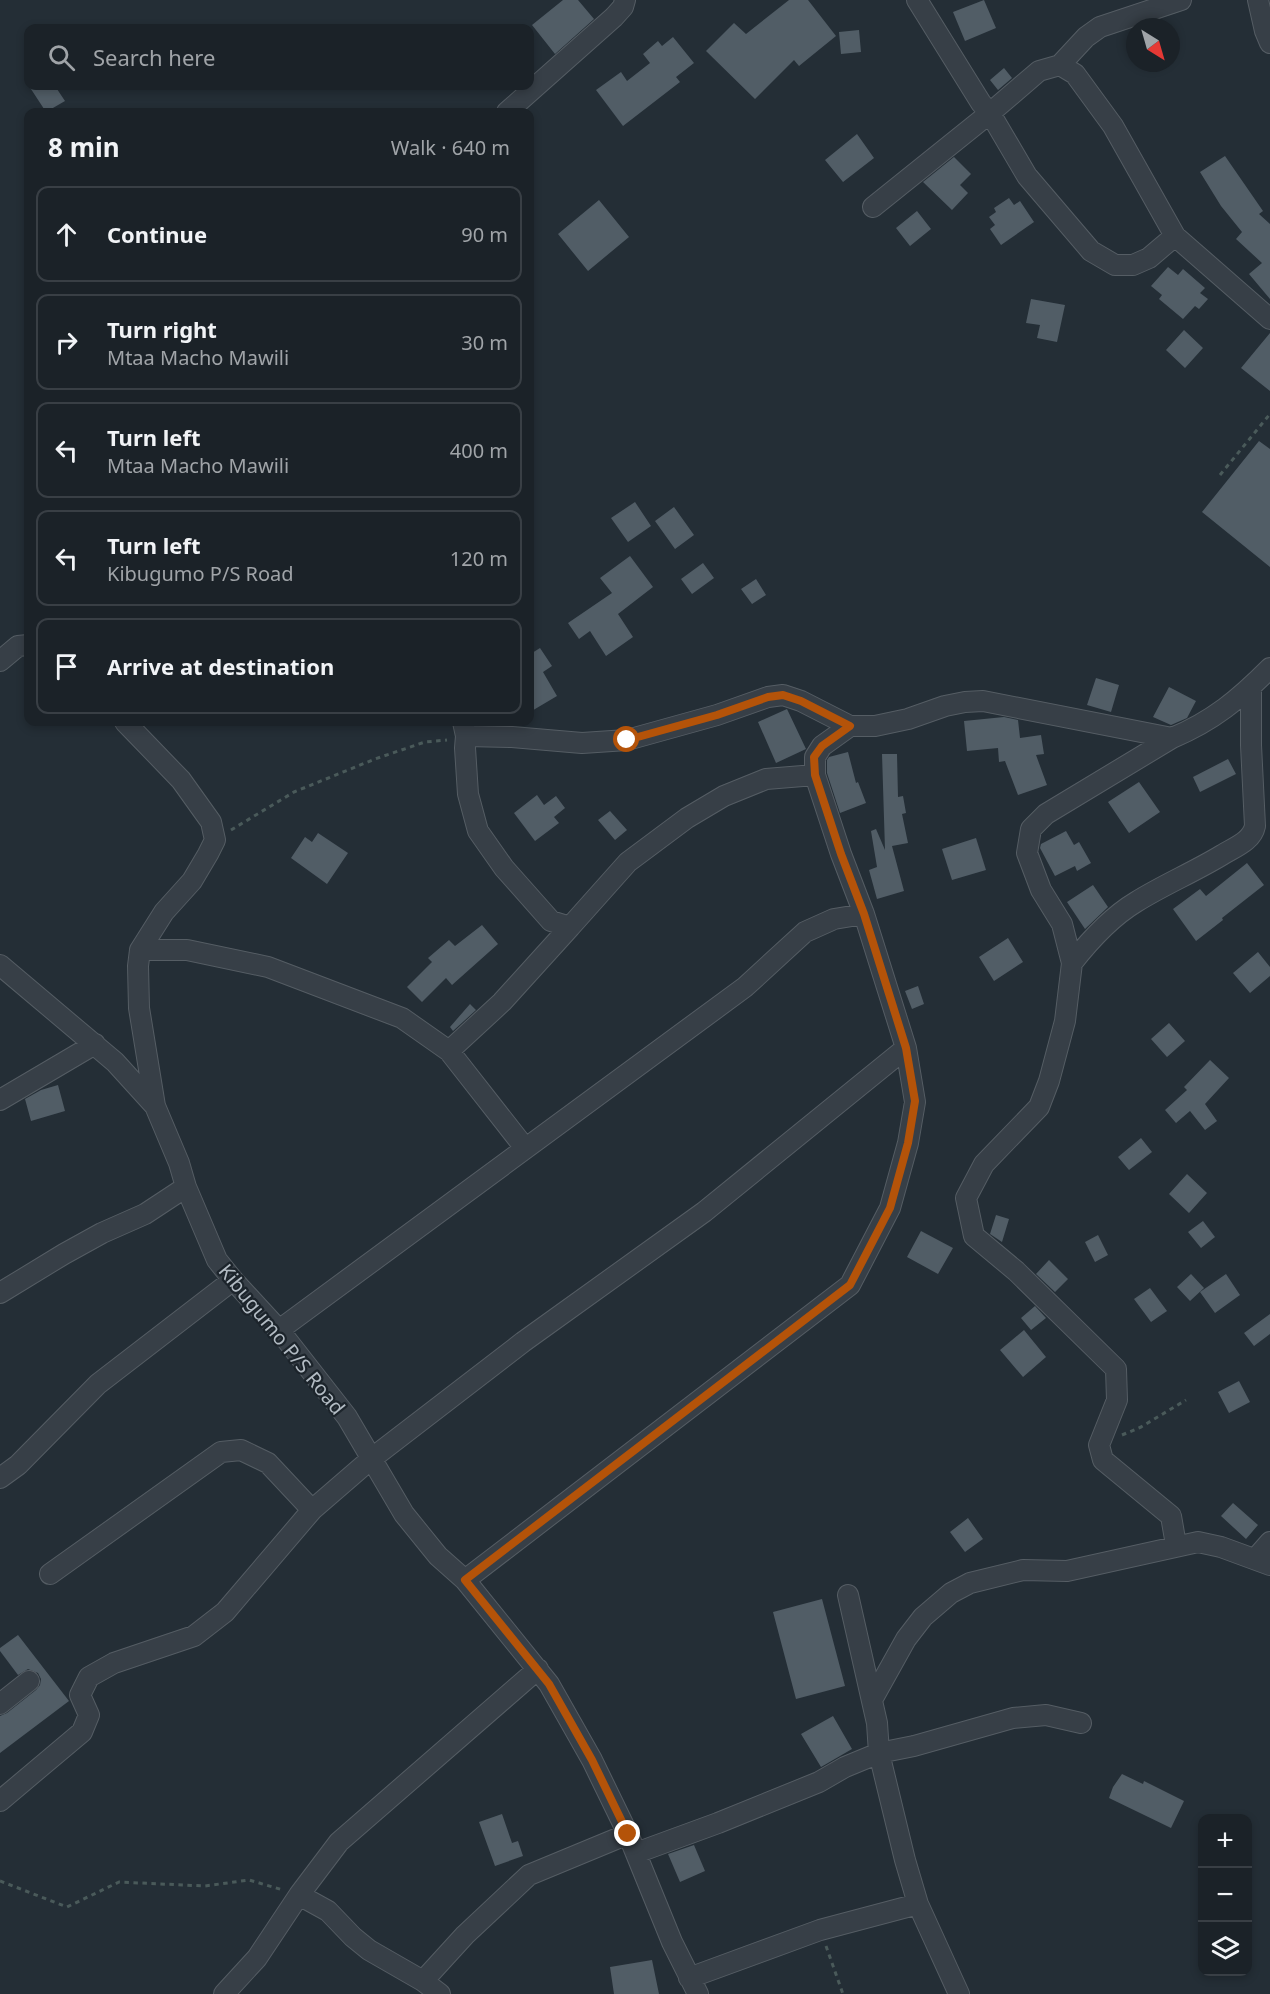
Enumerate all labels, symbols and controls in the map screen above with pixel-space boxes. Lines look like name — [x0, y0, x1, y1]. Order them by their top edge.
north arrow — [1126, 18, 1180, 72]
search box — [24, 24, 534, 90]
icon: search — [45, 41, 78, 74]
text: Search here — [93, 42, 215, 72]
text: 8 min — [48, 129, 120, 165]
text: Walk · 640 m — [391, 134, 510, 161]
icon: ahead — [50, 218, 83, 251]
text: Continue — [107, 219, 207, 249]
text: 90 m — [461, 221, 508, 248]
text: Turn right — [107, 314, 217, 344]
icon: right — [50, 326, 83, 359]
text: 30 m — [461, 329, 508, 356]
text: Mtaa Macho Mawili — [107, 344, 289, 371]
text: Turn left — [107, 422, 201, 452]
icon: left — [50, 434, 83, 467]
text: 400 m — [450, 437, 508, 464]
text: Mtaa Macho Mawili — [107, 452, 289, 479]
text: Turn left — [107, 530, 201, 560]
icon: left — [50, 542, 83, 575]
text: 120 m — [450, 545, 508, 572]
text: Kibugumo P/S Road — [107, 560, 294, 587]
icon: arrive — [50, 650, 83, 683]
text: Arrive at destination — [107, 651, 334, 681]
route start — [613, 726, 639, 752]
street label: Kibugumo P/S Road — [213, 1258, 351, 1420]
map controls — [1198, 1814, 1252, 1976]
button: + — [1198, 1814, 1252, 1868]
route end — [614, 1820, 640, 1846]
button: − — [1198, 1868, 1252, 1922]
button: layers — [1198, 1922, 1252, 1976]

